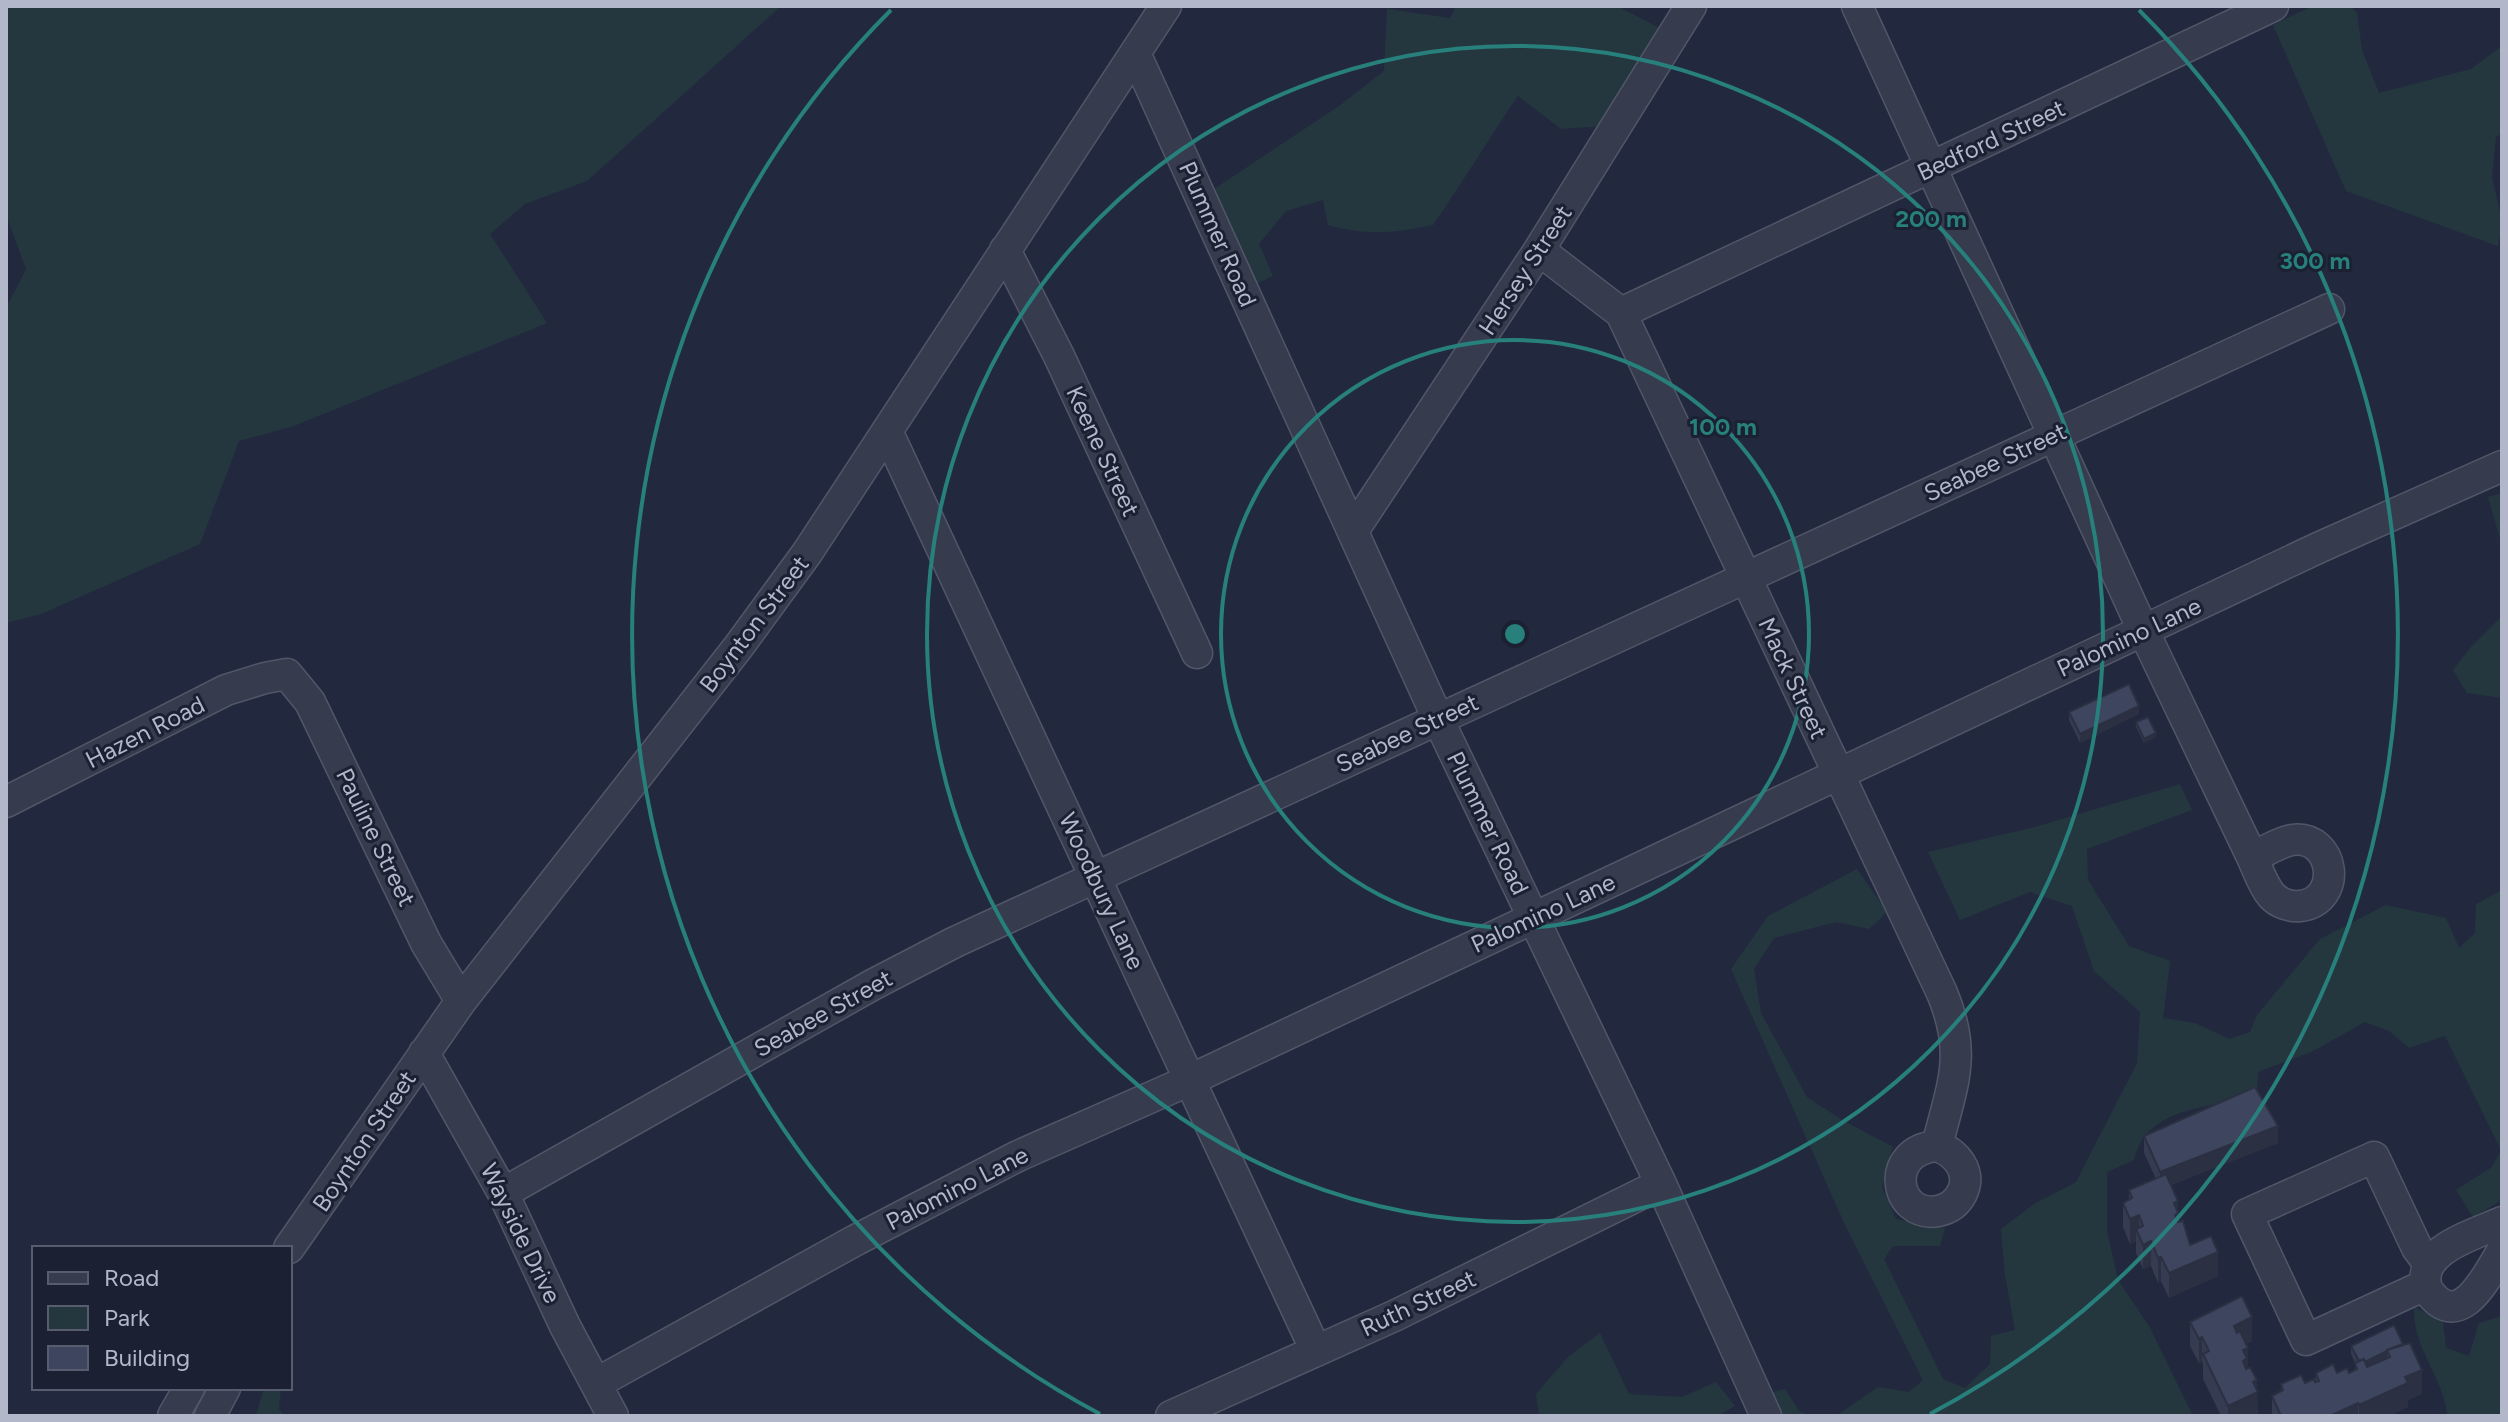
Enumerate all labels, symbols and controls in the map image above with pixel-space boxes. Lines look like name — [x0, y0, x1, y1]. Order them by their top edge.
street label: Bedford Street — [1912, 93, 2070, 187]
street label: Plummer Road — [1173, 157, 1263, 311]
street label: Hersey Street — [1472, 200, 1578, 340]
text: 200 m — [1895, 204, 1967, 233]
text: 300 m — [2279, 246, 2351, 275]
street label: Keene Street — [1060, 381, 1146, 521]
text: 100 m — [1689, 412, 1757, 441]
street label: Seabee Street — [1919, 416, 2071, 508]
street label: Boynton Street — [693, 550, 815, 698]
street label: Palomino Lane — [2052, 591, 2206, 683]
street label: Mack Street — [1752, 613, 1834, 743]
centre of rings — [1501, 620, 1529, 648]
street label: Seabee Street — [1331, 687, 1483, 779]
street label: Hazen Road — [81, 690, 209, 774]
street label: Plummer Road — [1441, 747, 1535, 899]
street label: Pauline Street — [330, 763, 422, 911]
street label: Woodbury Lane — [1053, 808, 1151, 974]
street label: Palomino Lane — [1466, 867, 1620, 959]
street label: Seabee Street — [749, 963, 897, 1063]
street label: Boynton Street — [306, 1065, 422, 1217]
street label: Palomino Lane — [881, 1140, 1033, 1236]
street label: Wayside Drive — [475, 1158, 567, 1308]
legend — [32, 1246, 292, 1390]
text: Road — [104, 1263, 159, 1292]
street label: Ruth Street — [1356, 1264, 1480, 1342]
text: Park — [104, 1303, 150, 1332]
text: Building — [104, 1343, 190, 1372]

